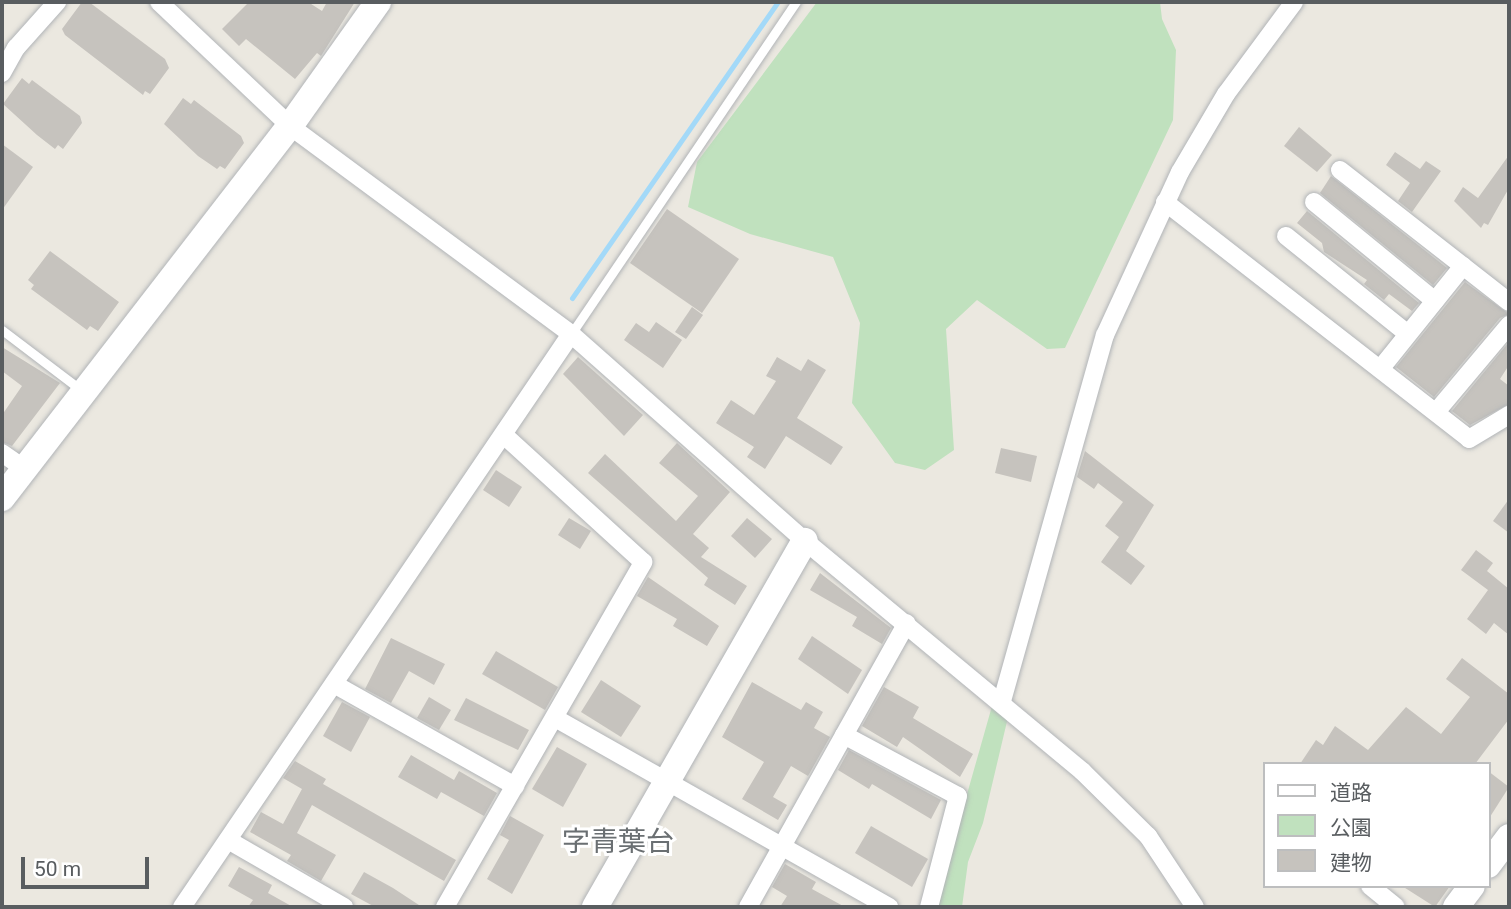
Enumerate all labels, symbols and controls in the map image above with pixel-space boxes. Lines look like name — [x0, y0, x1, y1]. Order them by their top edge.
legend — [1262, 762, 1490, 888]
text: 道路 — [1330, 781, 1372, 805]
text: 公園 — [1330, 816, 1372, 840]
district label: 字青葉台 — [562, 825, 674, 859]
scale bar — [24, 842, 152, 886]
text: 建物 — [1330, 851, 1372, 875]
text: 50 m — [34, 857, 81, 881]

